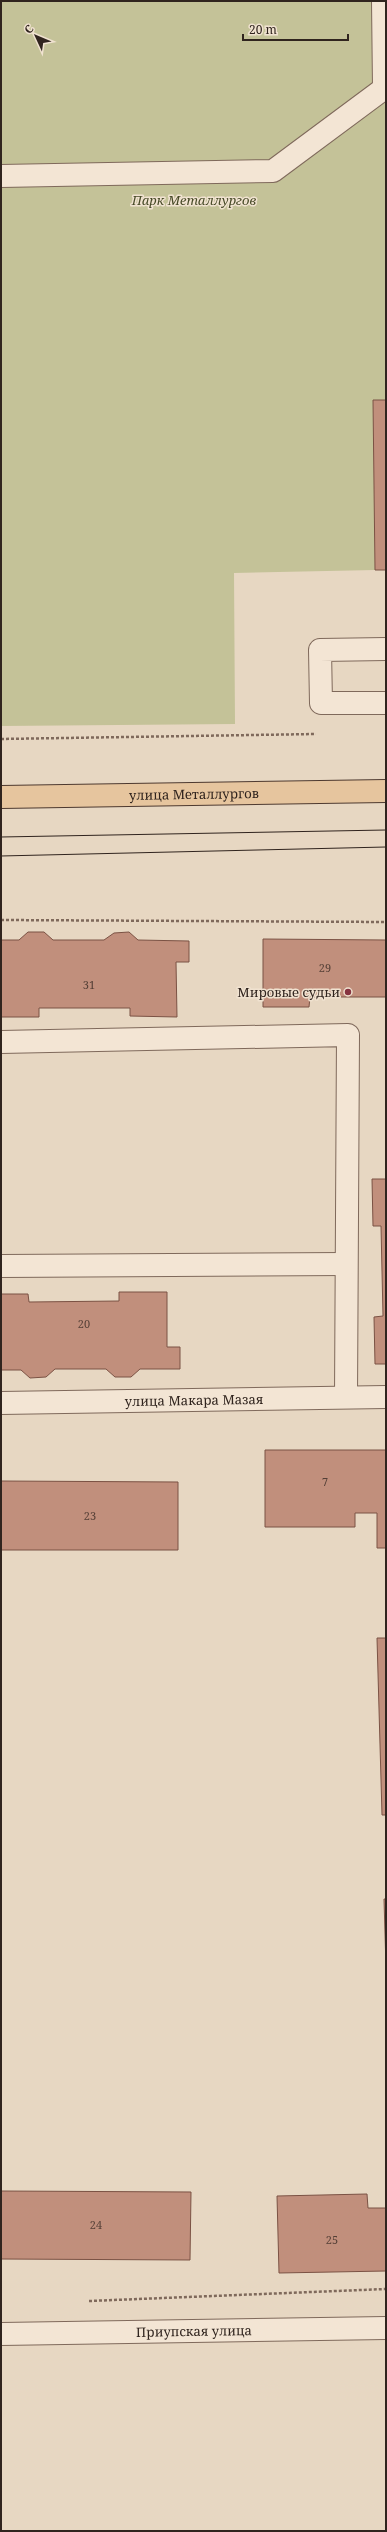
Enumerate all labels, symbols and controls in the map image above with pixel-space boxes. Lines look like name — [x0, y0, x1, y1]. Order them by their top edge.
north arrow — [16, 16, 56, 56]
scale bar — [243, 16, 348, 42]
text: С — [21, 21, 36, 37]
text: 20 m — [249, 21, 277, 38]
park label: Парк Металлургов — [131, 191, 256, 209]
street label: улица Металлургов — [129, 784, 259, 804]
house number: 29 — [319, 960, 331, 975]
house number: 31 — [83, 977, 95, 992]
place label: Мировые судьи — [237, 983, 340, 1001]
marker: Мировые судьи — [343, 987, 353, 997]
house number: 20 — [78, 1316, 90, 1331]
street label: улица Макара Мазая — [125, 1390, 263, 1410]
house number: 7 — [322, 1474, 328, 1489]
house number: 23 — [84, 1508, 96, 1523]
house number: 24 — [90, 2217, 102, 2232]
house number: 25 — [326, 2232, 338, 2247]
street label: Приупская улица — [136, 2321, 252, 2341]

